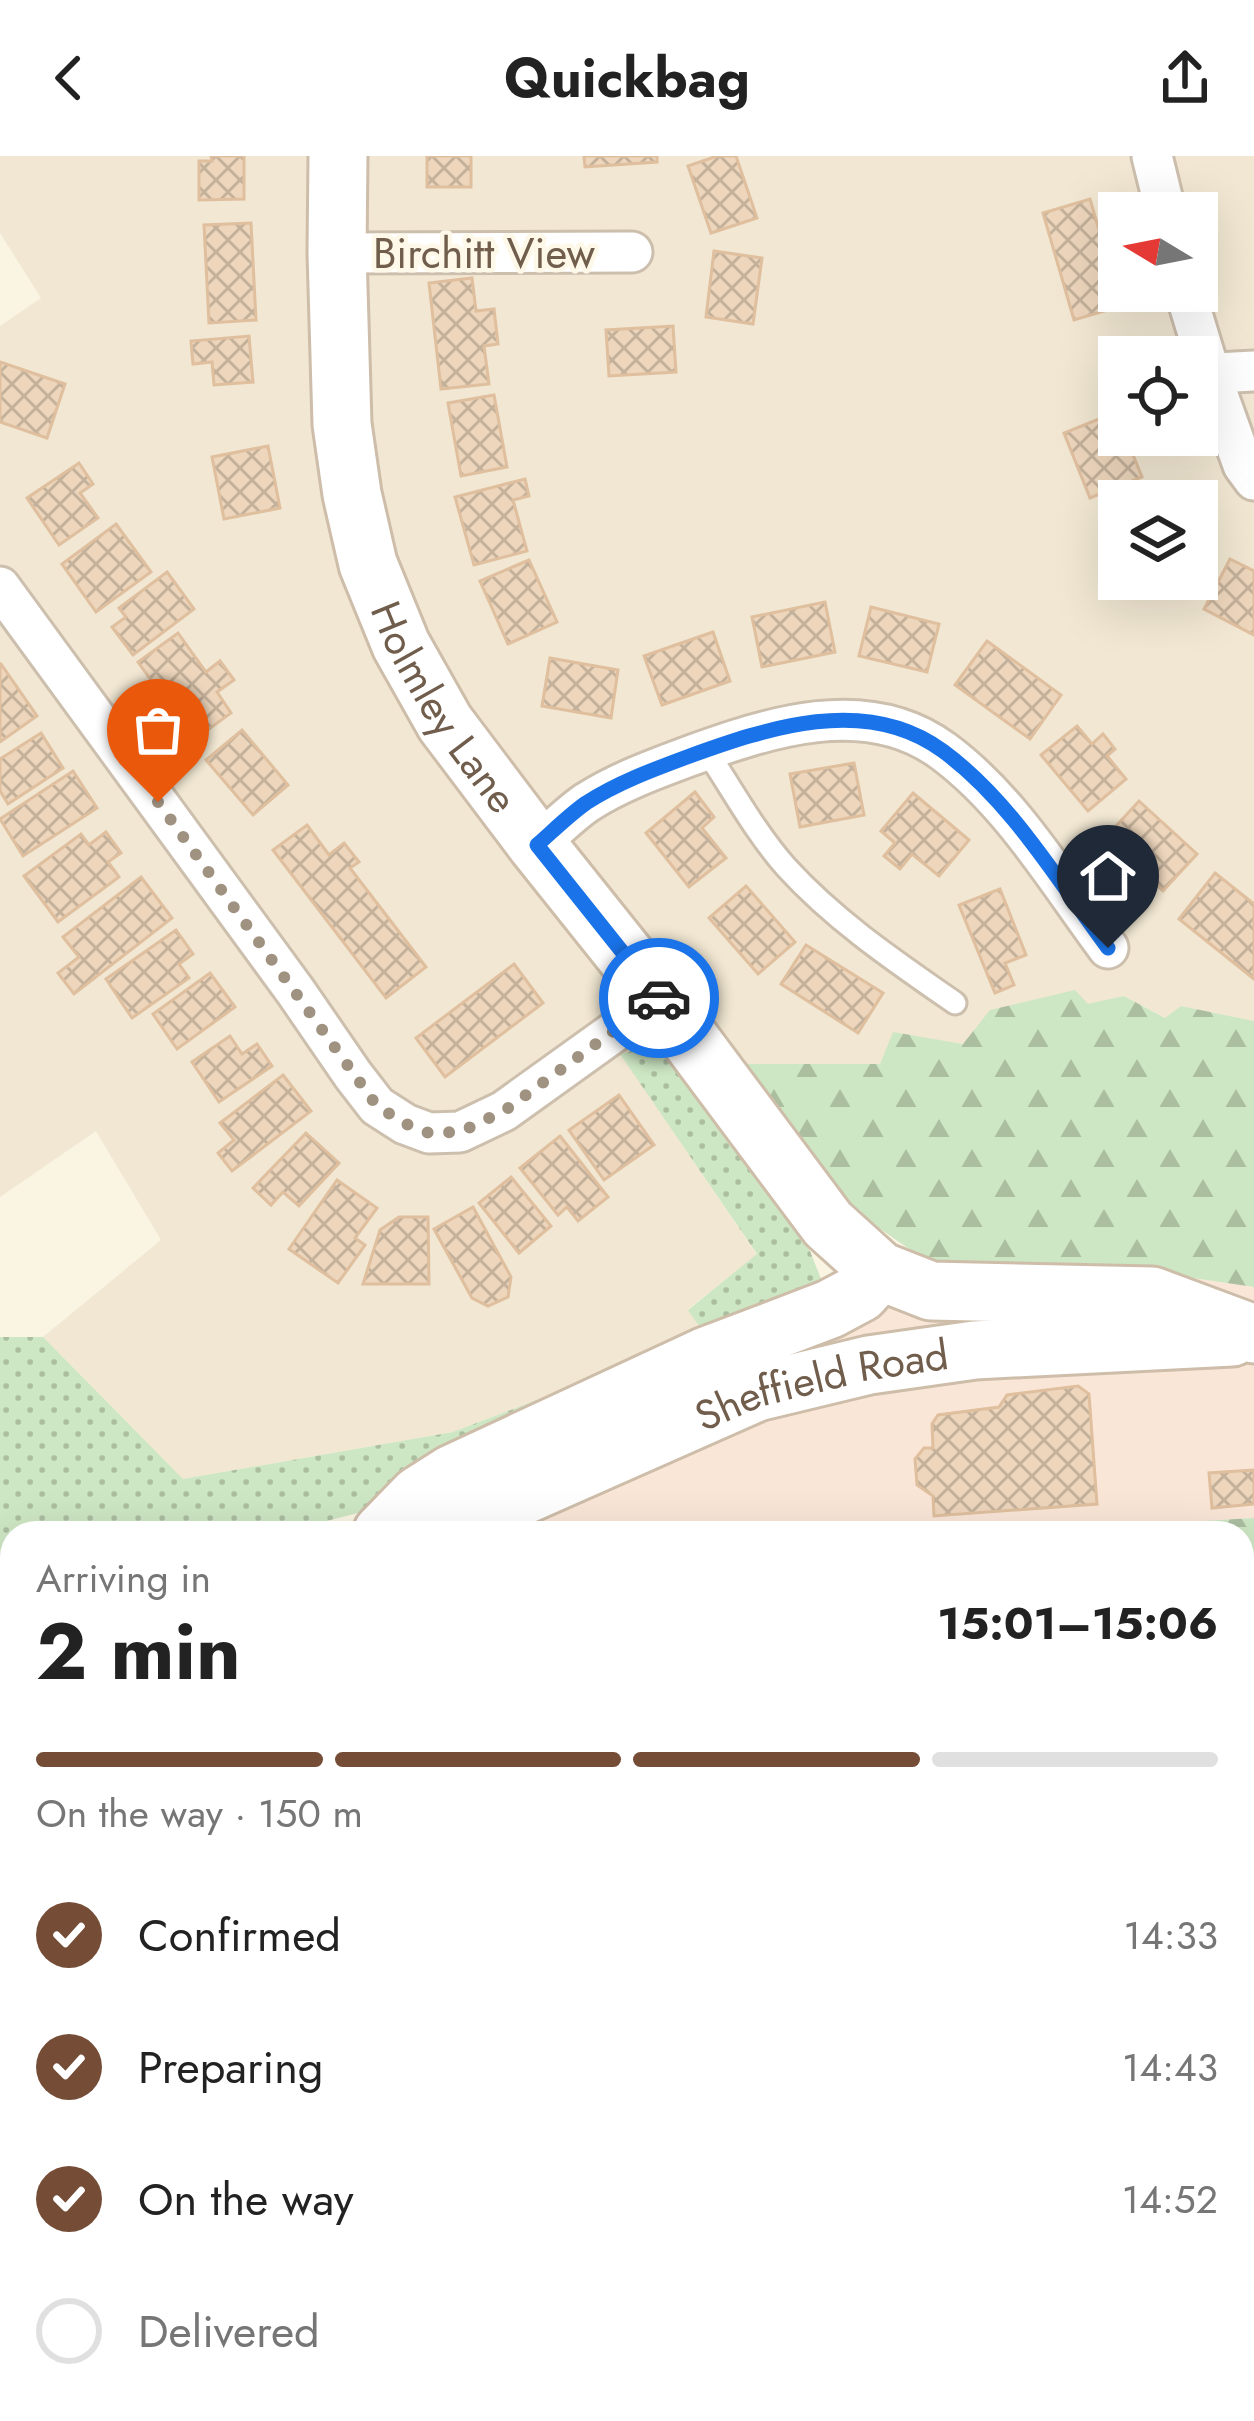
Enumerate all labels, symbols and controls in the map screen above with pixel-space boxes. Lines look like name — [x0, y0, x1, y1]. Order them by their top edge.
text: Quickbag — [504, 39, 750, 117]
icon: back — [36, 45, 102, 111]
icon: share — [1152, 45, 1218, 111]
north arrow — [1098, 192, 1218, 312]
map controls — [1098, 192, 1218, 600]
street label: Birchitt View — [373, 223, 596, 284]
button: locate — [1098, 336, 1218, 456]
button: layers — [1098, 480, 1218, 600]
street label: Holmley Lane — [356, 592, 533, 826]
pin — [107, 679, 209, 802]
icon: bag — [125, 697, 191, 763]
pin — [1057, 825, 1159, 948]
icon: home — [1075, 843, 1141, 909]
courier — [599, 938, 719, 1058]
icon: car — [626, 965, 692, 1031]
street label: Sheffield Road — [685, 1324, 952, 1446]
text: Arriving in — [36, 1550, 211, 1607]
text: 15:01–15:06 — [937, 1591, 1218, 1656]
text: 2 min — [36, 1596, 241, 1708]
text: On the way · 150 m — [36, 1785, 363, 1842]
icon: check — [36, 1902, 102, 1968]
text: Confirmed — [138, 1903, 341, 1968]
text: 14:33 — [1123, 1907, 1218, 1964]
icon: check — [36, 2034, 102, 2100]
text: Preparing — [138, 2035, 323, 2100]
text: 14:43 — [1122, 2039, 1218, 2096]
icon: check — [36, 2166, 102, 2232]
text: On the way — [138, 2167, 354, 2232]
text: 14:52 — [1122, 2171, 1218, 2228]
text: Delivered — [138, 2299, 320, 2364]

